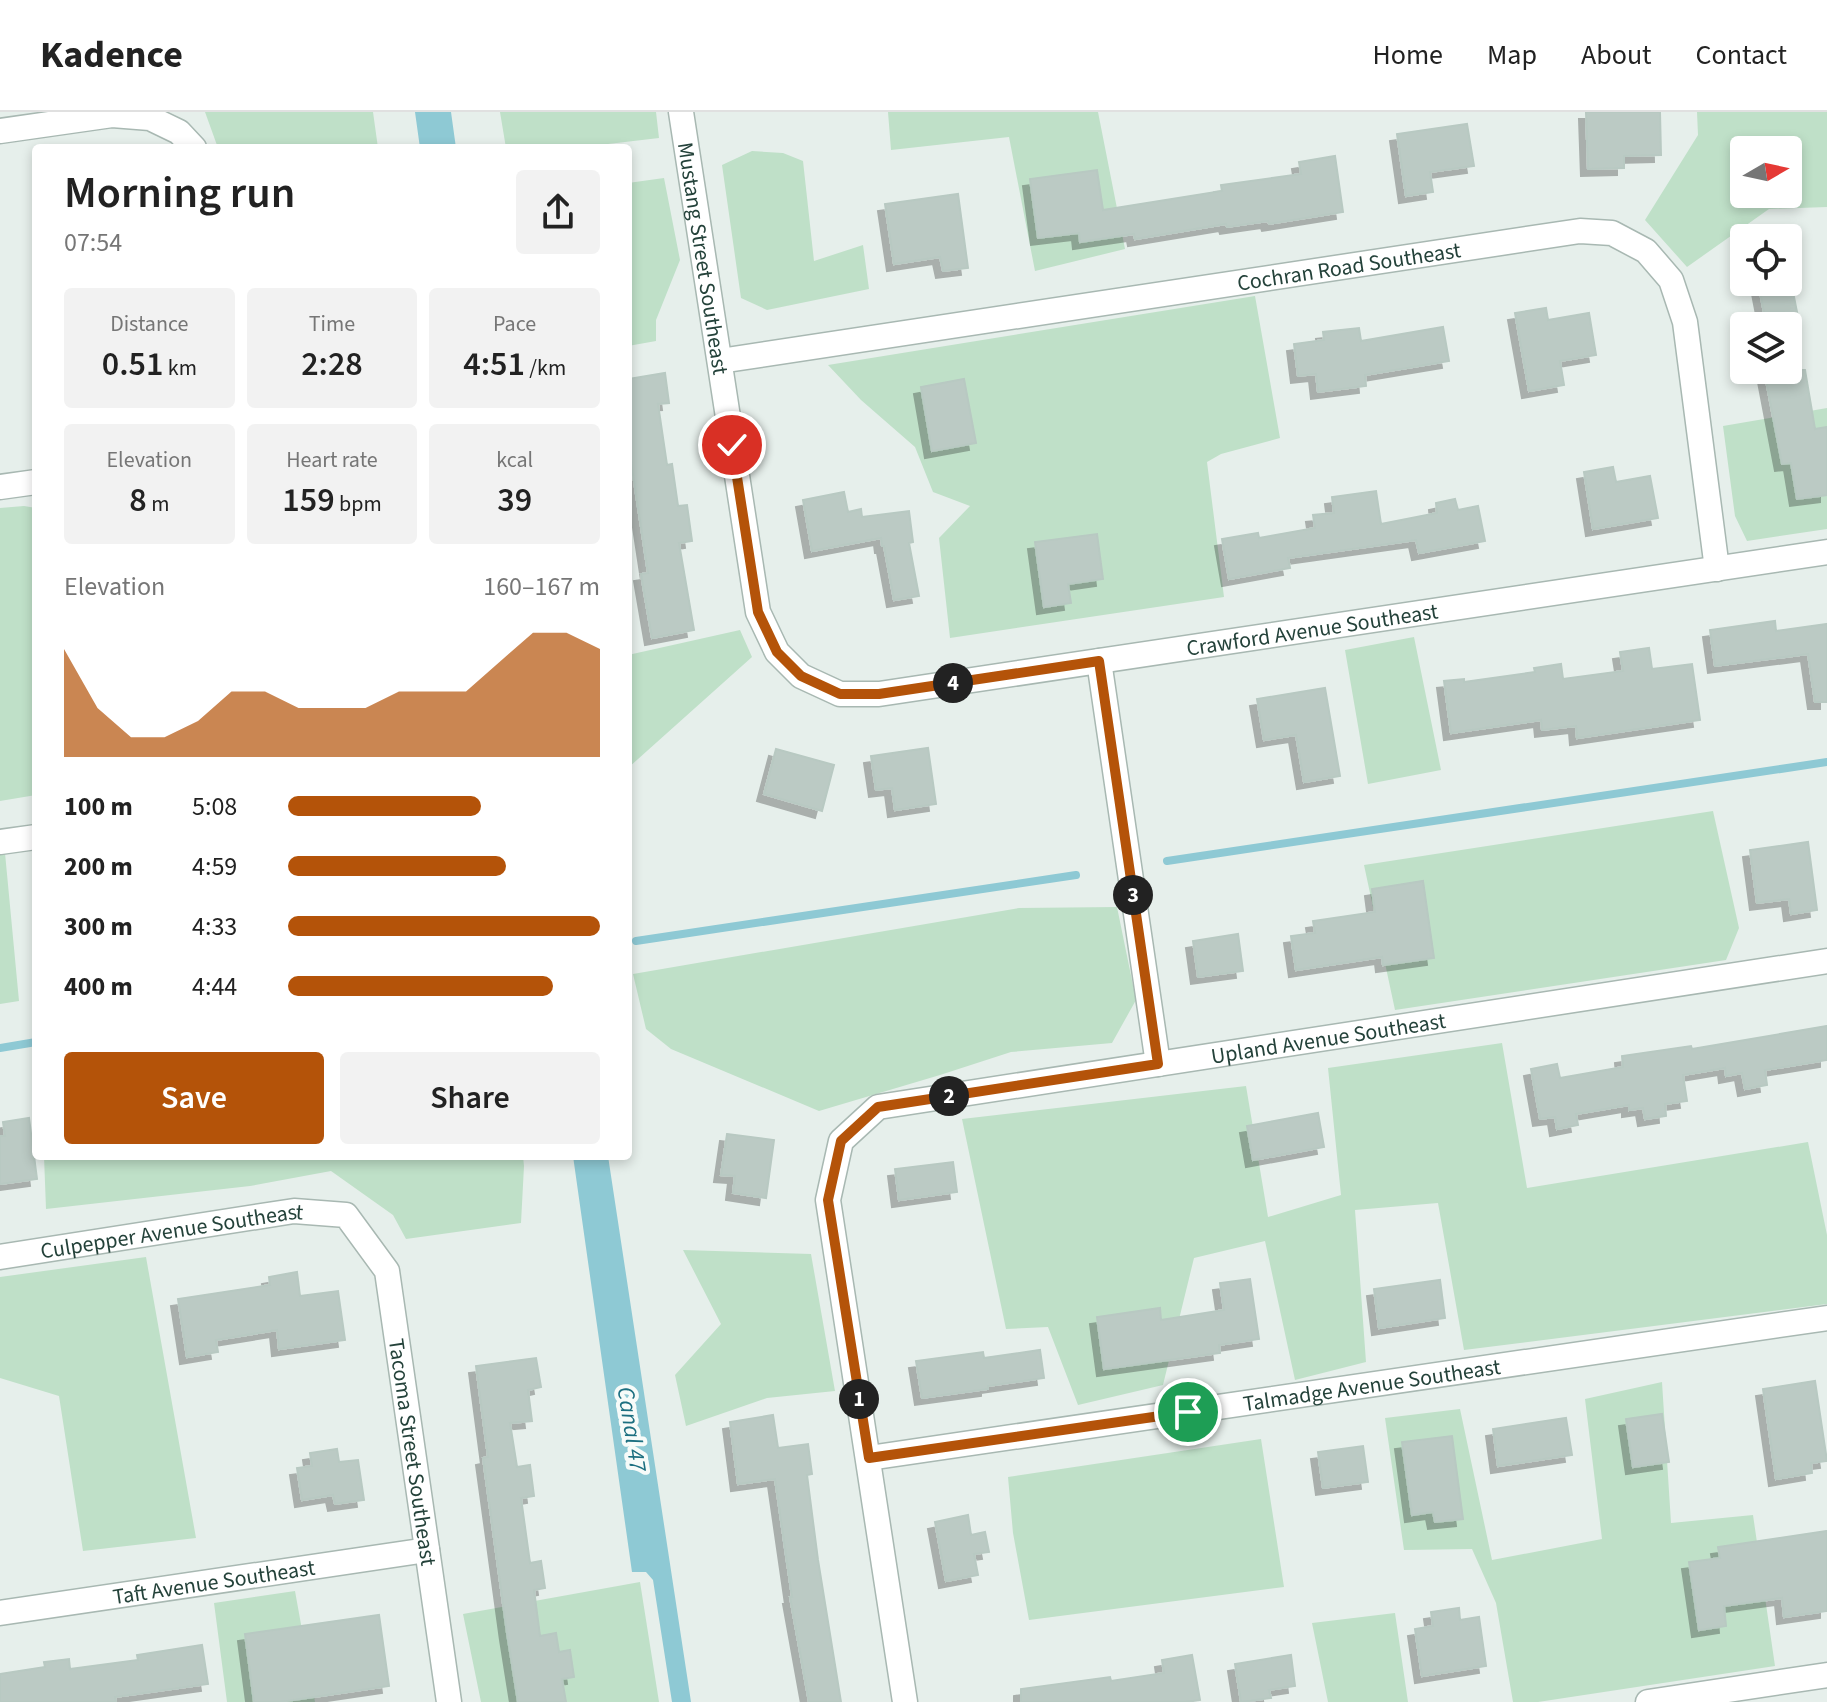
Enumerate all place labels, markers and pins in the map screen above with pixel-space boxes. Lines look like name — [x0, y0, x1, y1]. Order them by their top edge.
pin — [698, 411, 766, 479]
pin: 4 — [933, 663, 973, 703]
pin: 3 — [1113, 875, 1153, 915]
pin: 2 — [929, 1076, 969, 1116]
pin — [1154, 1378, 1222, 1446]
pin: 1 — [839, 1379, 879, 1419]

